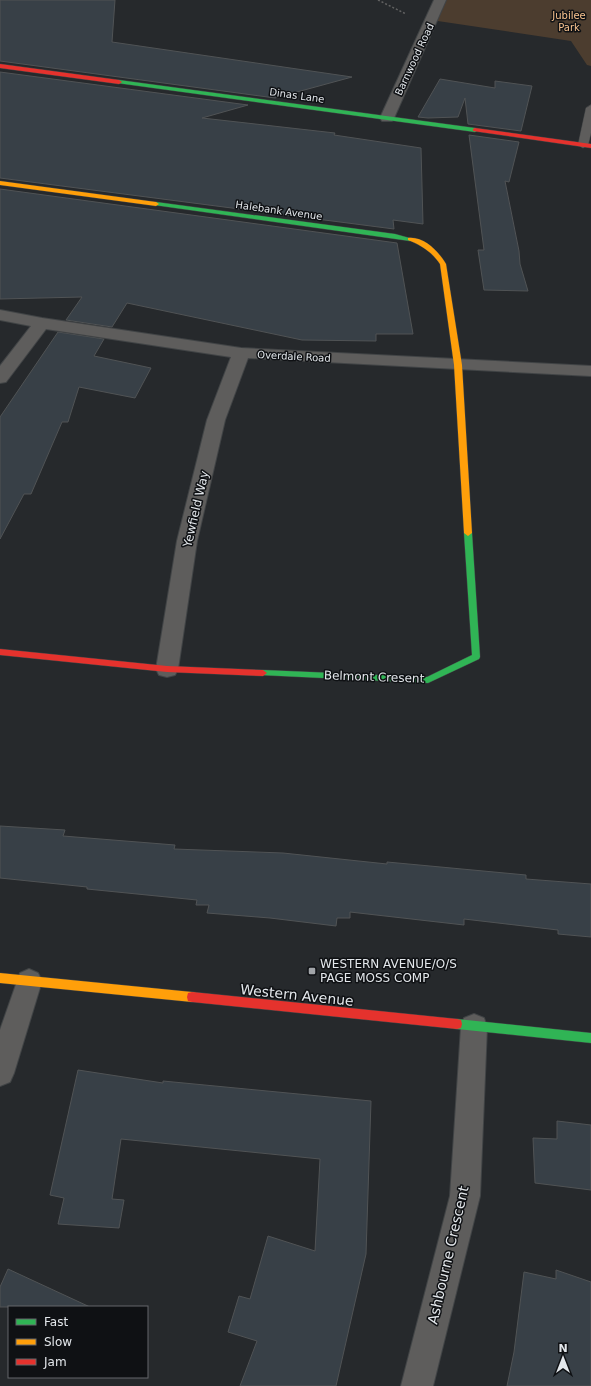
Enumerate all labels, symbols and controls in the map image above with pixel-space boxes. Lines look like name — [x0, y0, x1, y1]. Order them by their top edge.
park label: Jubilee Park — [551, 10, 586, 33]
street label: Barnwood Road — [393, 21, 436, 97]
street label: Dinas Lane — [269, 86, 325, 105]
street label: Halebank Avenue — [235, 199, 323, 222]
street label: Overdale Road — [257, 349, 331, 364]
street label: Yewfield Way — [180, 469, 212, 550]
street label: Belmont Cresent — [324, 668, 425, 686]
place label: WESTERN AVENUE/O/S PAGE MOSS COMP — [320, 957, 457, 985]
marker: WESTERN AVENUE/O/S PAGE MOSS COMP — [307, 966, 317, 976]
street label: Western Avenue — [240, 981, 354, 1009]
street label: Ashbourne Crescent — [424, 1184, 472, 1326]
legend — [8, 1306, 148, 1378]
text: Fast — [44, 1315, 68, 1329]
text: Slow — [44, 1335, 72, 1349]
north arrow — [543, 1338, 583, 1378]
text: N — [558, 1342, 568, 1355]
text: Jam — [43, 1355, 67, 1369]

